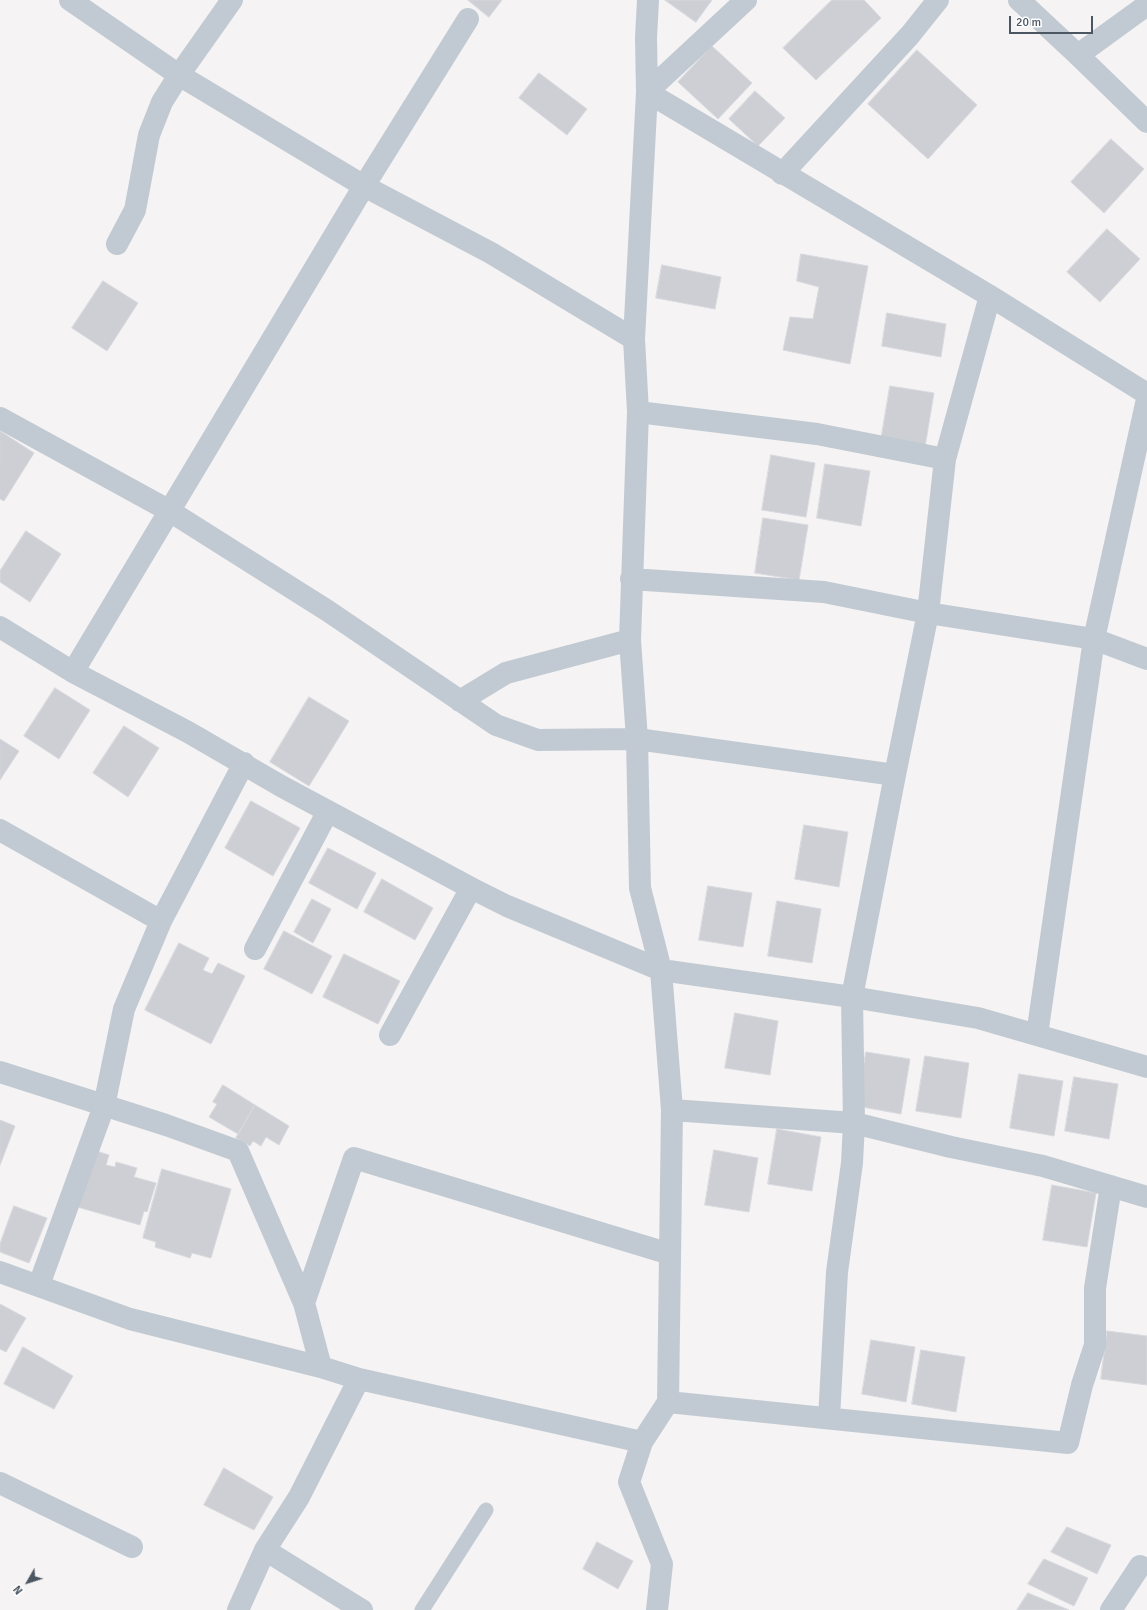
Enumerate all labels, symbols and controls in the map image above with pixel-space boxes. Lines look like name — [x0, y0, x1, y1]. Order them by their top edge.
scale bar — [1011, 8, 1095, 34]
text: 20 m — [1016, 15, 1041, 30]
north arrow — [8, 1562, 48, 1602]
text: N — [11, 1583, 26, 1597]

